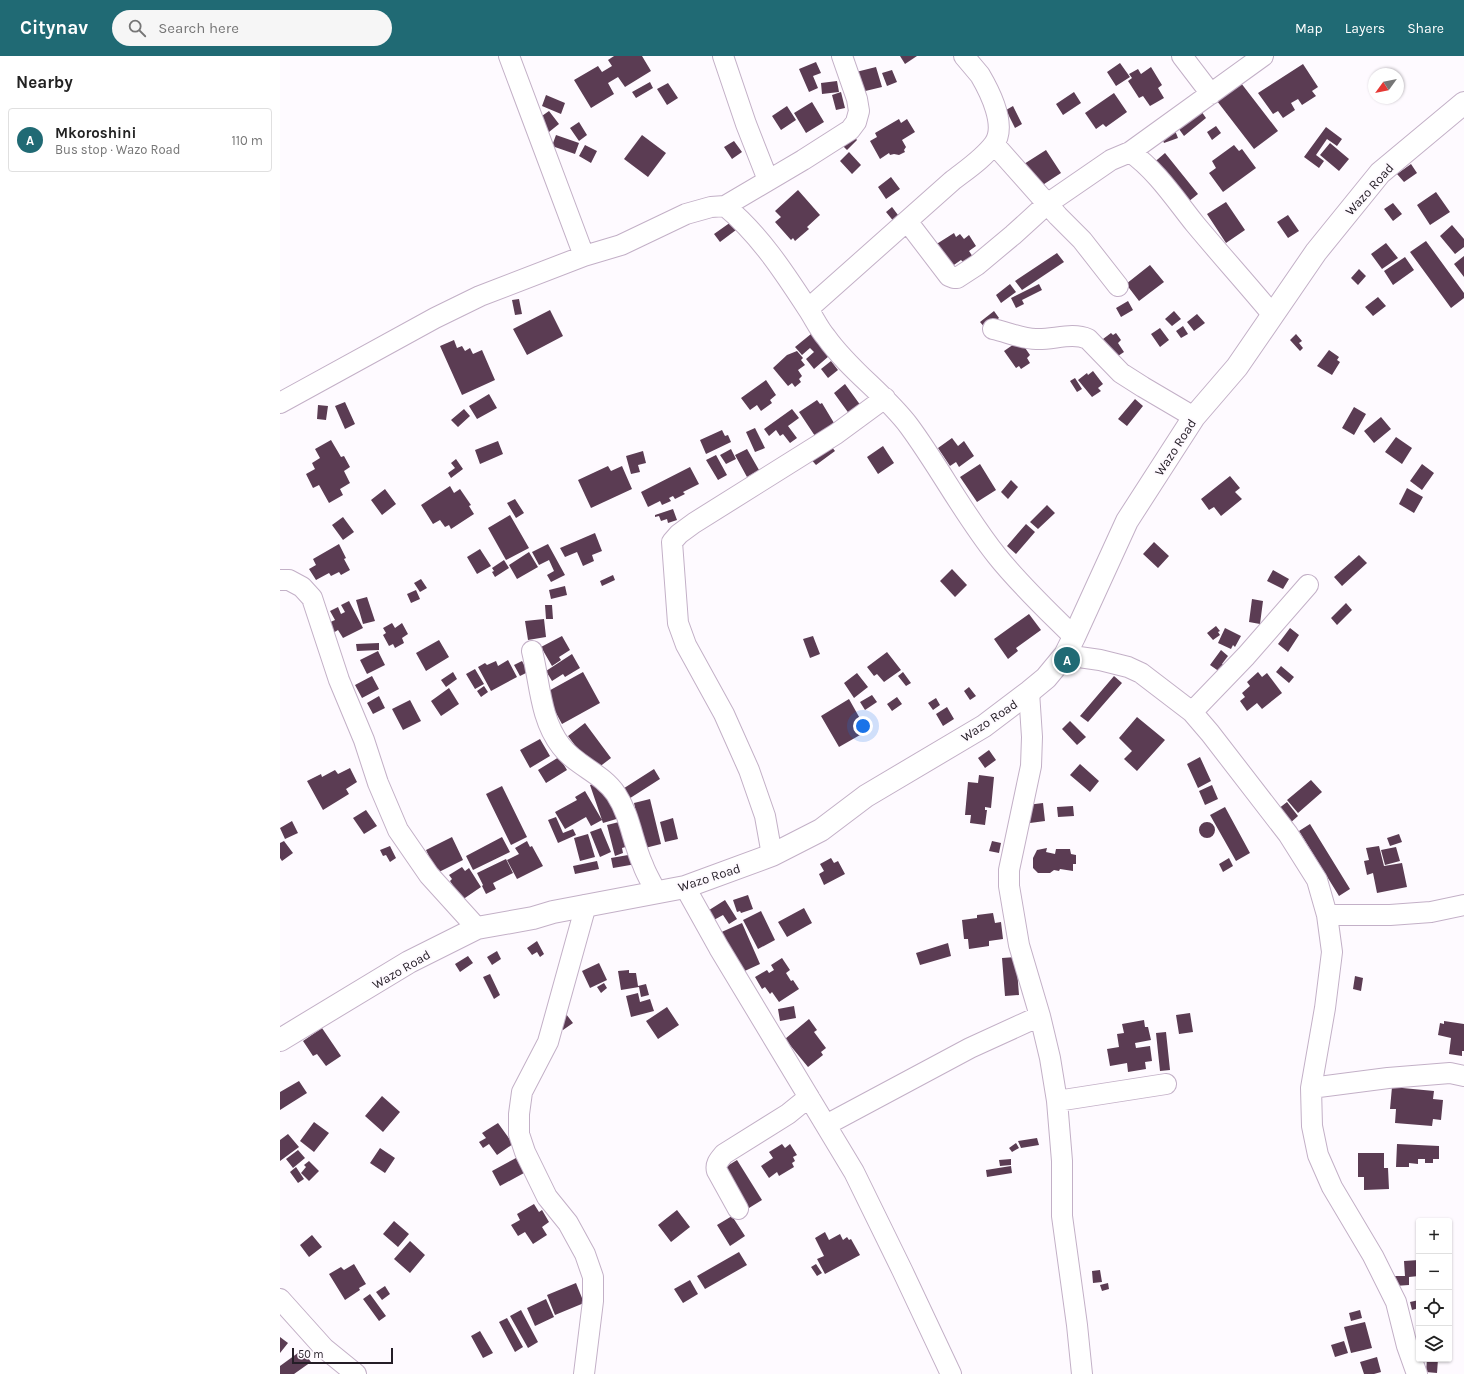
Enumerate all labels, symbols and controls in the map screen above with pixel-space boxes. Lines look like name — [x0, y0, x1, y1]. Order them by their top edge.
search box — [112, 10, 392, 46]
text: Citynav — [20, 17, 88, 39]
icon: search — [126, 17, 148, 39]
text: Search here — [158, 19, 239, 37]
text: Map — [1295, 20, 1323, 37]
text: Layers — [1345, 20, 1385, 37]
text: Share — [1407, 20, 1444, 37]
north arrow — [1368, 68, 1404, 104]
text: Nearby — [16, 72, 73, 92]
text: Mkoroshini — [55, 124, 136, 142]
text: A — [26, 133, 34, 148]
text: 110 m — [231, 133, 263, 148]
text: Bus stop · Wazo Road — [55, 142, 180, 157]
street label: Wazo Road — [1342, 160, 1397, 218]
street label: Wazo Road — [1152, 416, 1199, 478]
pin: A — [1054, 645, 1080, 675]
street label: Wazo Road — [958, 696, 1020, 745]
your location — [853, 716, 873, 736]
street label: Wazo Road — [676, 860, 742, 895]
street label: Wazo Road — [370, 947, 433, 992]
map controls — [1416, 1218, 1452, 1362]
button: + — [1416, 1218, 1452, 1254]
button: − — [1416, 1254, 1452, 1290]
button: locate — [1416, 1290, 1452, 1326]
button: layers — [1416, 1326, 1452, 1362]
scale bar — [292, 1346, 393, 1365]
text: 50 m — [298, 1348, 324, 1361]

